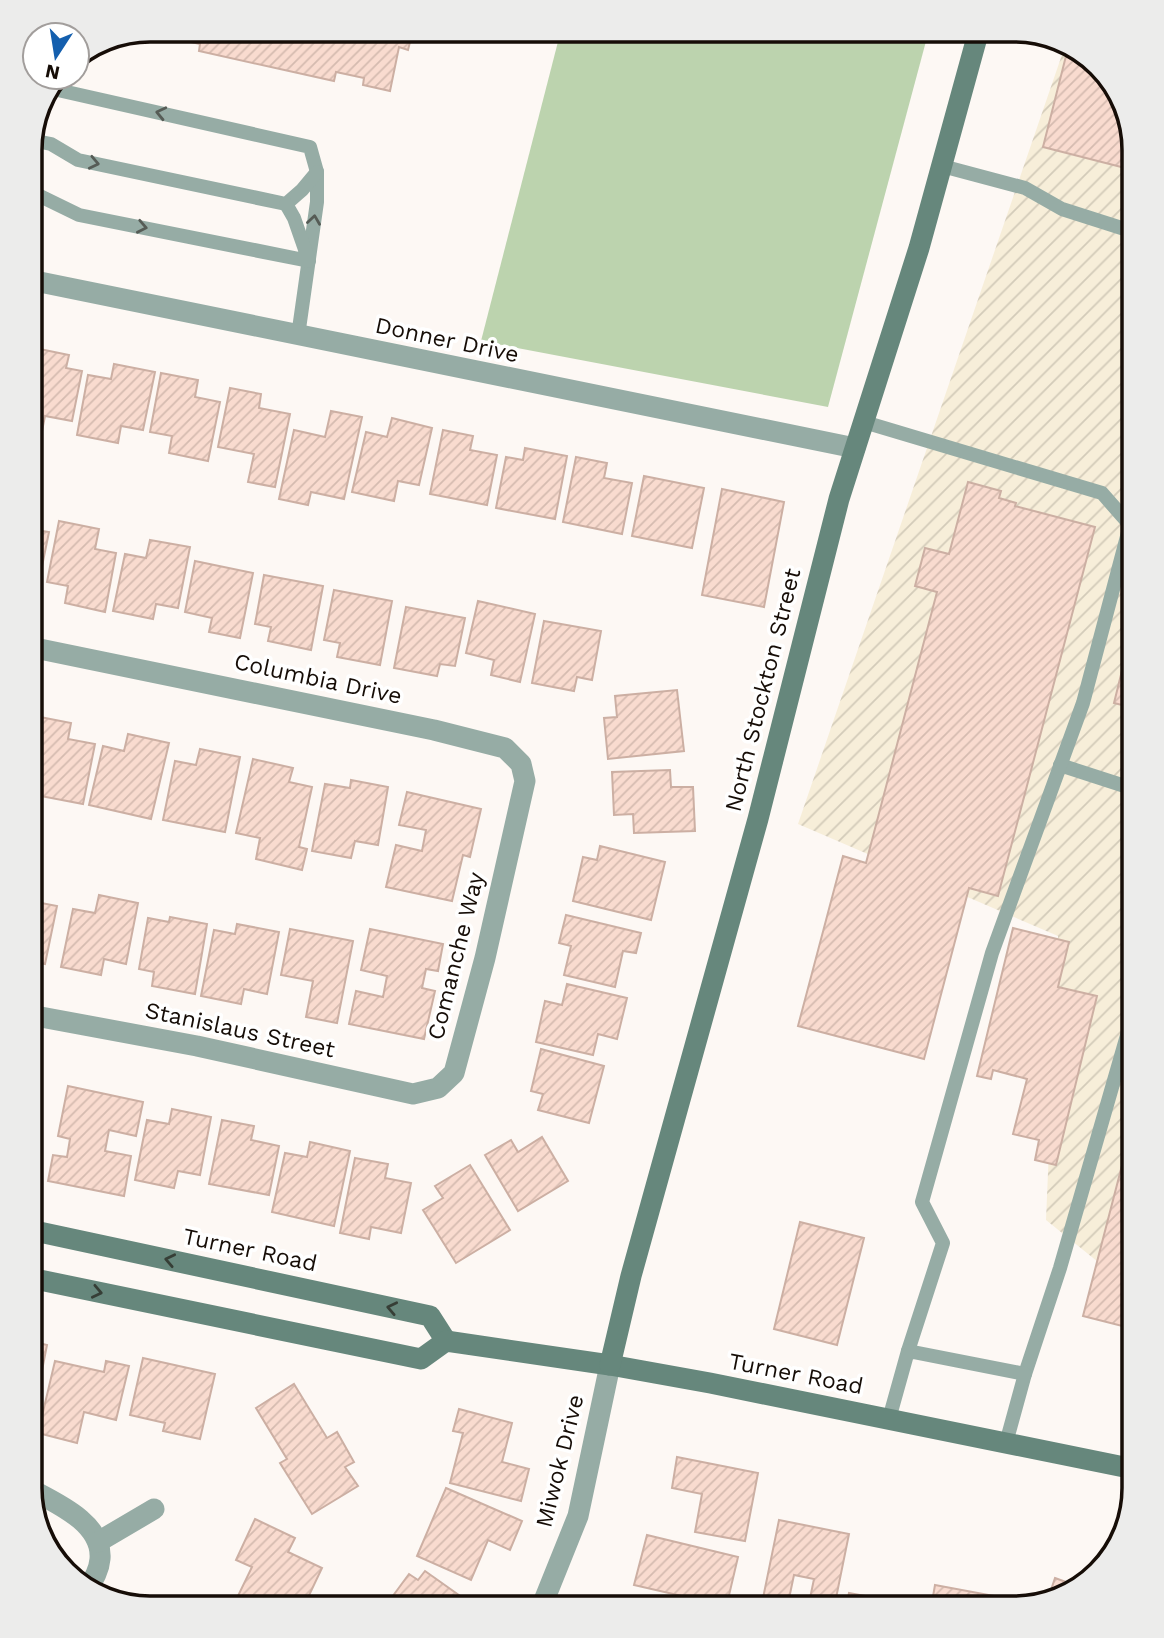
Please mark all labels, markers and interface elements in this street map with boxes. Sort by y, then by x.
north arrow [21,21,91,91]
text: N [43,59,62,85]
one-way arrow [155,107,167,121]
one-way arrow [88,155,100,170]
one-way arrow [307,214,322,225]
one-way arrow [136,219,148,234]
street label: Donner Drive [373,312,521,368]
street label: North Stockton Street [720,565,806,814]
street label: Columbia Drive [232,648,404,710]
street label: Comanche Way [422,869,490,1043]
street label: Stanislaus Street [143,997,338,1063]
street label: Turner Road [181,1223,319,1277]
one-way arrow [164,1253,176,1268]
one-way arrow [91,1284,103,1299]
one-way arrow [386,1301,398,1316]
street label: Turner Road [727,1348,865,1400]
street label: Miwok Drive [530,1392,590,1530]

